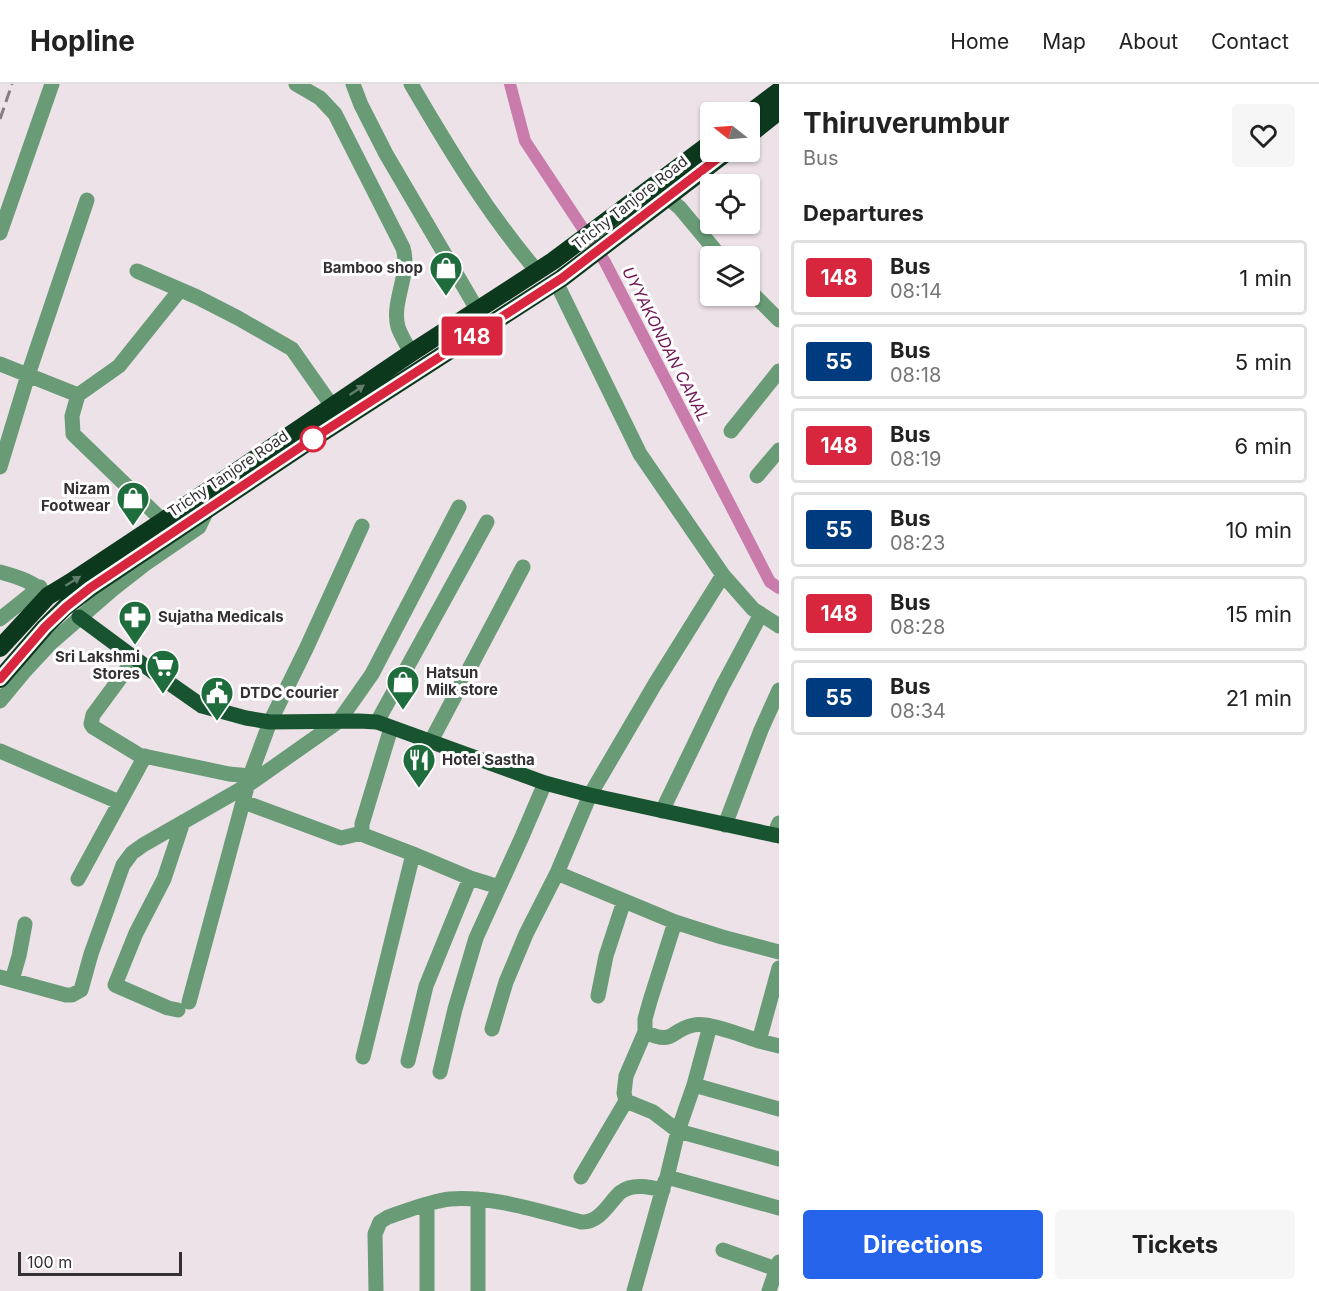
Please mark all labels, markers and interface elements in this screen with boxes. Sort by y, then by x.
text: Hopline [30,24,135,58]
text: Home [950,29,1009,54]
text: Map [1042,29,1086,54]
text: About [1119,29,1178,54]
text: Contact [1211,29,1289,54]
north arrow [700,102,760,162]
map controls [700,102,760,306]
button: heart [1232,104,1295,167]
text: Thiruverumbur [803,106,1009,140]
text: Bus [803,146,838,170]
street label: Trichy Tanjore Road [568,152,691,254]
button: locate [700,174,760,234]
text: Departures [803,200,924,226]
button: layers [700,246,760,306]
shop icon: Bamboo shop [428,250,464,297]
text: Bus [890,253,931,279]
place label: Bamboo shop [323,258,423,277]
water label: UYYAKONDAN CANAL [618,263,714,425]
text: 148 [821,265,857,290]
text: 1 min [1239,265,1292,291]
text: 08:14 [890,279,942,303]
line badge: 148 [438,316,506,356]
text: 148 [454,324,490,349]
text: Bus [890,337,931,363]
text: 55 [826,349,852,374]
text: 5 min [1235,349,1292,375]
text: 08:18 [890,363,941,387]
one-way arrow [348,384,364,396]
text: Bus [890,421,931,447]
street label: Trichy Tanjore Road [164,426,292,521]
unlabelled marker [300,426,326,452]
text: 148 [821,433,857,458]
text: 6 min [1235,433,1292,459]
text: 08:19 [890,447,941,471]
place label: Nizam Footwear [41,479,110,515]
shop icon: Nizam Footwear [115,480,151,527]
text: Bus [890,505,931,531]
text: 55 [826,517,852,542]
text: 10 min [1225,517,1292,543]
text: 08:23 [890,531,945,555]
one-way arrow [65,575,81,586]
text: Bus [890,589,931,615]
pharmacy icon: Sujatha Medicals [117,599,153,646]
text: 148 [821,601,857,626]
text: 15 min [1226,601,1292,627]
place label: Sujatha Medicals [158,607,284,626]
text: 08:28 [890,615,945,639]
place label: Sri Lakshmi Stores [55,647,140,683]
supermarket icon: Sri Lakshmi Stores [145,648,181,695]
place label: Hatsun Milk store [426,663,498,699]
shop icon: Hatsun Milk store [385,664,421,711]
text: Bus [890,673,931,699]
public building icon: DTDC courier [199,675,235,722]
place label: DTDC courier [240,683,339,702]
text: 55 [826,685,852,710]
text: 21 min [1226,685,1292,711]
text: 08:34 [890,699,946,723]
restaurant icon: Hotel Sastha [401,742,437,789]
place label: Hotel Sastha [442,750,535,769]
button: Directions [803,1210,1043,1279]
button: Tickets [1055,1210,1295,1279]
scale bar [18,1249,182,1276]
text: 100 m [27,1252,72,1272]

